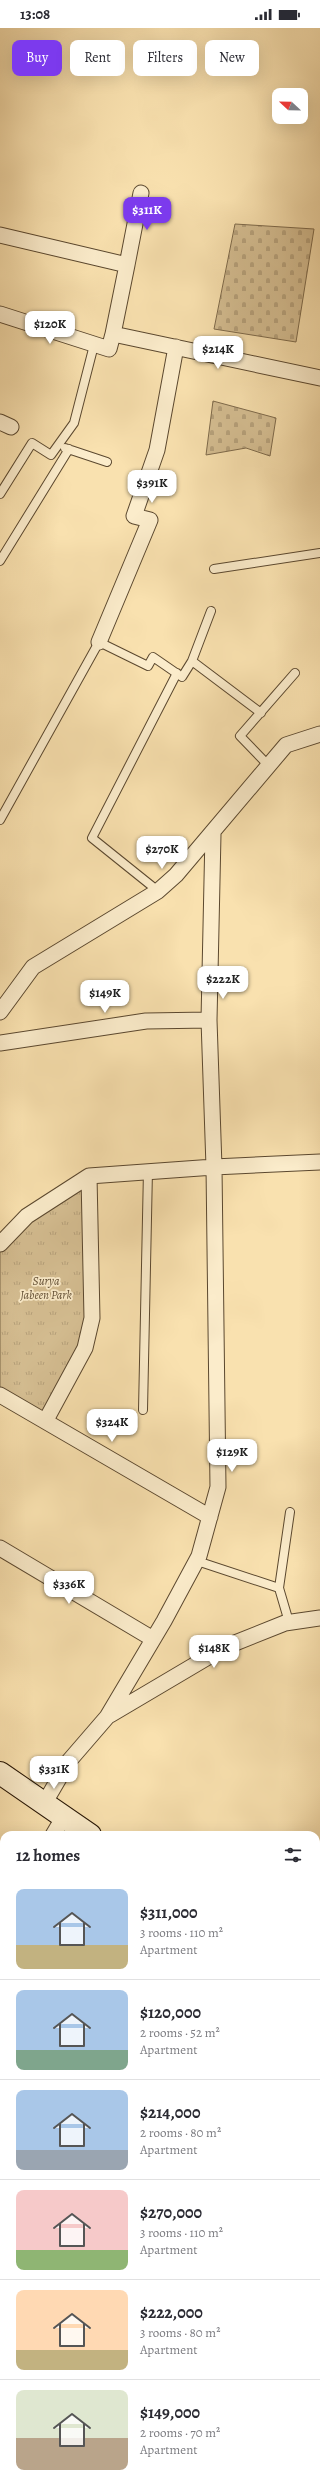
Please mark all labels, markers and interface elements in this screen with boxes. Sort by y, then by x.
text: 13:08 [20,4,50,24]
chip: Buy [12,40,62,76]
chip: Rent [70,40,125,76]
chip: Filters [133,40,197,76]
chip: New [205,40,259,76]
north arrow [272,88,308,124]
map controls [272,88,308,124]
pin: $311K [119,197,175,231]
text: $311K [132,201,162,218]
pin: $120K [22,311,78,345]
text: $120K [34,315,66,332]
pin: $214K [190,336,246,370]
text: $214K [202,340,234,357]
pin: $391K [124,470,180,504]
text: $391K [137,474,167,491]
pin: $270K [134,836,190,870]
text: $270K [146,840,178,857]
pin: $222K [195,966,251,1000]
text: $222K [206,970,240,987]
pin: $149K [77,980,133,1014]
text: $149K [89,984,121,1001]
park label: Surya Jabeen Park [19,1273,72,1303]
pin: $324K [84,1409,140,1443]
text: $324K [96,1413,128,1430]
pin: $129K [204,1439,260,1473]
text: $129K [216,1443,248,1460]
pin: $336K [41,1571,97,1605]
text: $336K [53,1575,85,1592]
pin: $148K [186,1635,242,1669]
text: $148K [198,1639,230,1656]
pin: $331K [26,1756,82,1790]
text: $331K [39,1760,69,1777]
text: 12 homes [16,1844,80,1867]
icon: filters [282,1844,304,1866]
text: $311,000 [140,1901,198,1924]
icon: home [48,1905,96,1953]
text: 3 rooms · 110 m² [140,1924,223,1941]
text: Apartment [140,1941,198,1958]
text: $120,000 [140,2001,201,2024]
icon: home [48,2006,96,2054]
text: 2 rooms · 52 m² [140,2024,220,2041]
text: Apartment [140,2041,198,2058]
text: $214,000 [140,2101,200,2124]
icon: home [48,2106,96,2154]
text: 2 rooms · 80 m² [140,2124,221,2141]
text: Apartment [140,2141,198,2158]
text: $270,000 [140,2201,202,2224]
icon: home [48,2206,96,2254]
text: 3 rooms · 110 m² [140,2224,223,2241]
text: Apartment [140,2241,198,2258]
text: $222,000 [140,2301,203,2324]
icon: home [48,2306,96,2354]
text: 3 rooms · 80 m² [140,2324,220,2341]
text: Apartment [140,2341,198,2358]
text: $149,000 [140,2401,200,2424]
icon: home [48,2406,96,2454]
text: 2 rooms · 70 m² [140,2424,220,2441]
text: Apartment [140,2441,198,2458]

